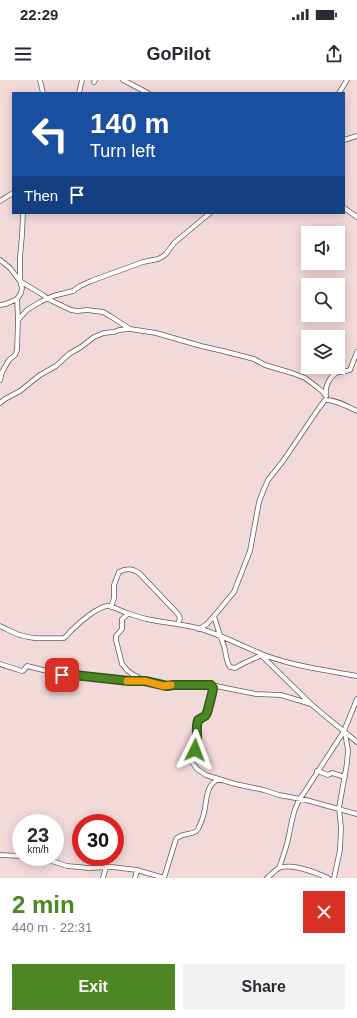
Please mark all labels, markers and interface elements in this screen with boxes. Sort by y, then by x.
text: 22:29 [20,6,58,23]
icon: menu [12,43,34,65]
icon: share [323,43,345,65]
text: GoPilot [147,44,211,64]
icon: left [24,108,76,160]
text: 140 m [90,108,169,139]
text: Turn left [90,141,155,161]
icon: arrive [66,184,88,206]
text: Then [24,187,58,204]
map controls [301,226,345,374]
button: sound [301,226,345,270]
button: search [301,278,345,322]
button: layers [301,330,345,374]
pin [45,658,79,692]
icon: arrive [51,664,73,686]
position arrow [174,729,216,771]
speed limit sign: 30 [72,814,124,866]
text: 23 [27,824,49,846]
text: km/h [27,844,49,855]
text: 2 min [12,891,75,918]
button: close [303,891,345,933]
text: 440 m · 22:31 [12,920,92,935]
button: Exit [12,964,175,1010]
button: Share [183,964,345,1010]

